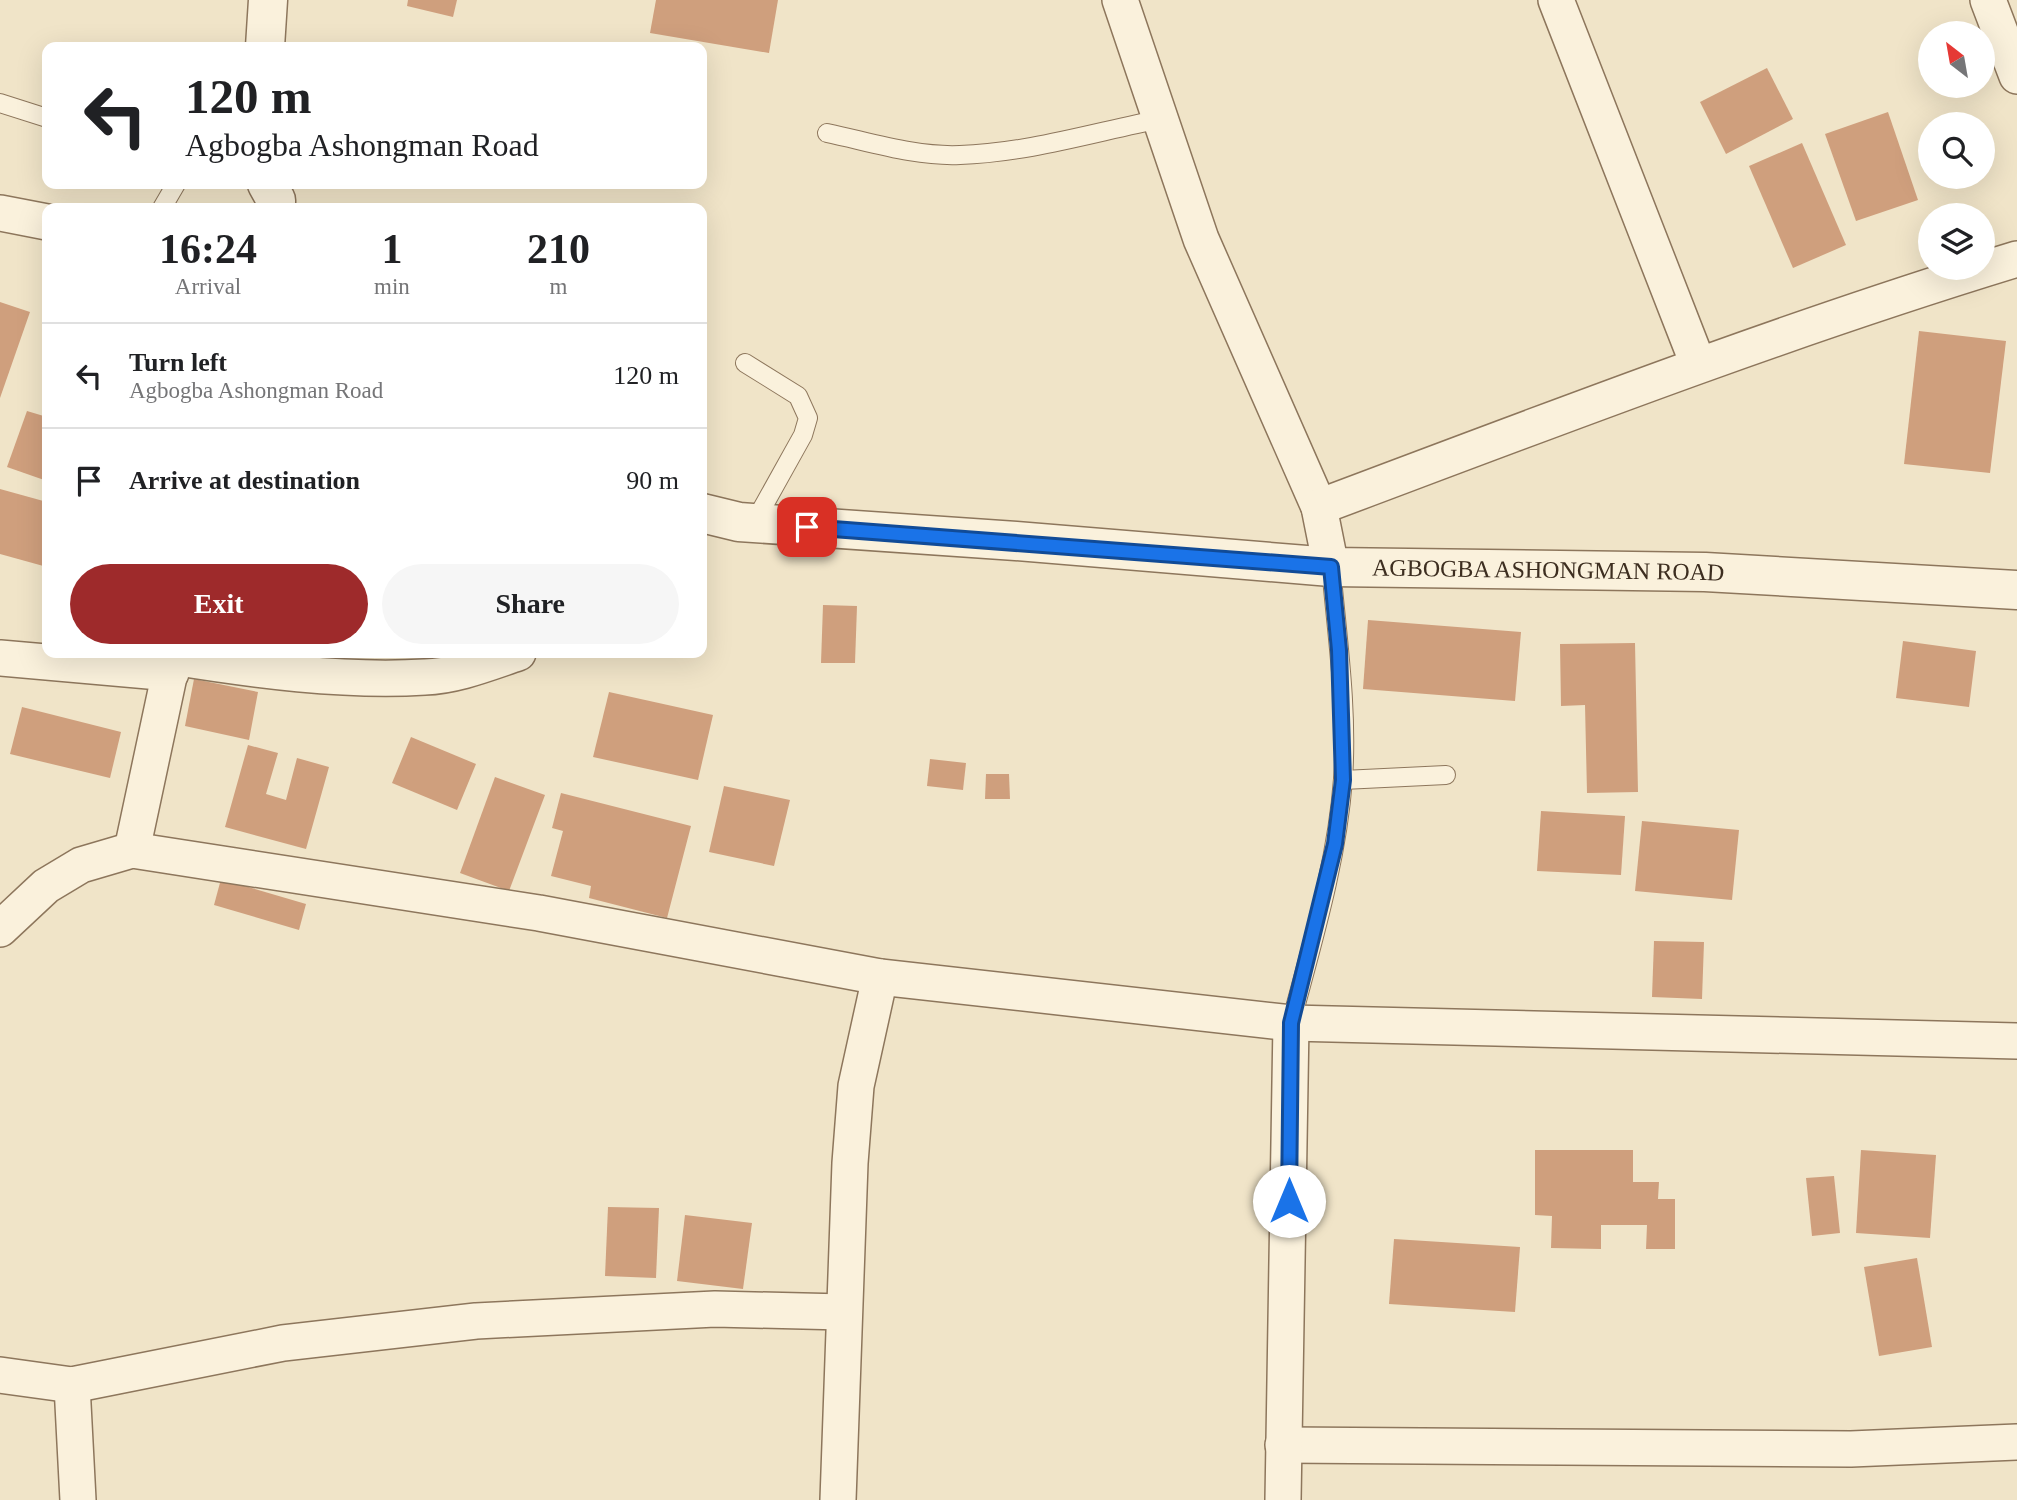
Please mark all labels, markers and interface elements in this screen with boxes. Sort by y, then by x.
north arrow [1918,21,1995,98]
map controls [1918,21,1995,280]
text: 120 m [185,69,312,124]
icon: left [70,70,161,161]
button: search [1918,112,1995,189]
text: Agbogba Ashongman Road [185,127,539,163]
button: layers [1918,203,1995,280]
text: 16:24 [159,226,257,272]
text: 1 [381,226,402,272]
text: 210 [527,226,590,272]
text: Arrival [175,274,241,299]
text: min [374,274,410,299]
text: m [549,274,567,299]
text: Turn left [129,348,227,377]
icon: left [70,357,108,395]
text: 120 m [613,361,679,390]
text: Agbogba Ashongman Road [129,378,383,403]
icon: arrive [70,462,108,500]
text: Arrive at destination [129,466,360,495]
text: 90 m [626,466,679,495]
pin [777,497,837,557]
icon: arrive [788,508,826,546]
street label: AGBOGBA ASHONGMAN ROAD [1372,555,1725,586]
button: Exit [70,564,368,644]
button: Share [382,564,679,644]
position arrow [1252,1164,1326,1238]

